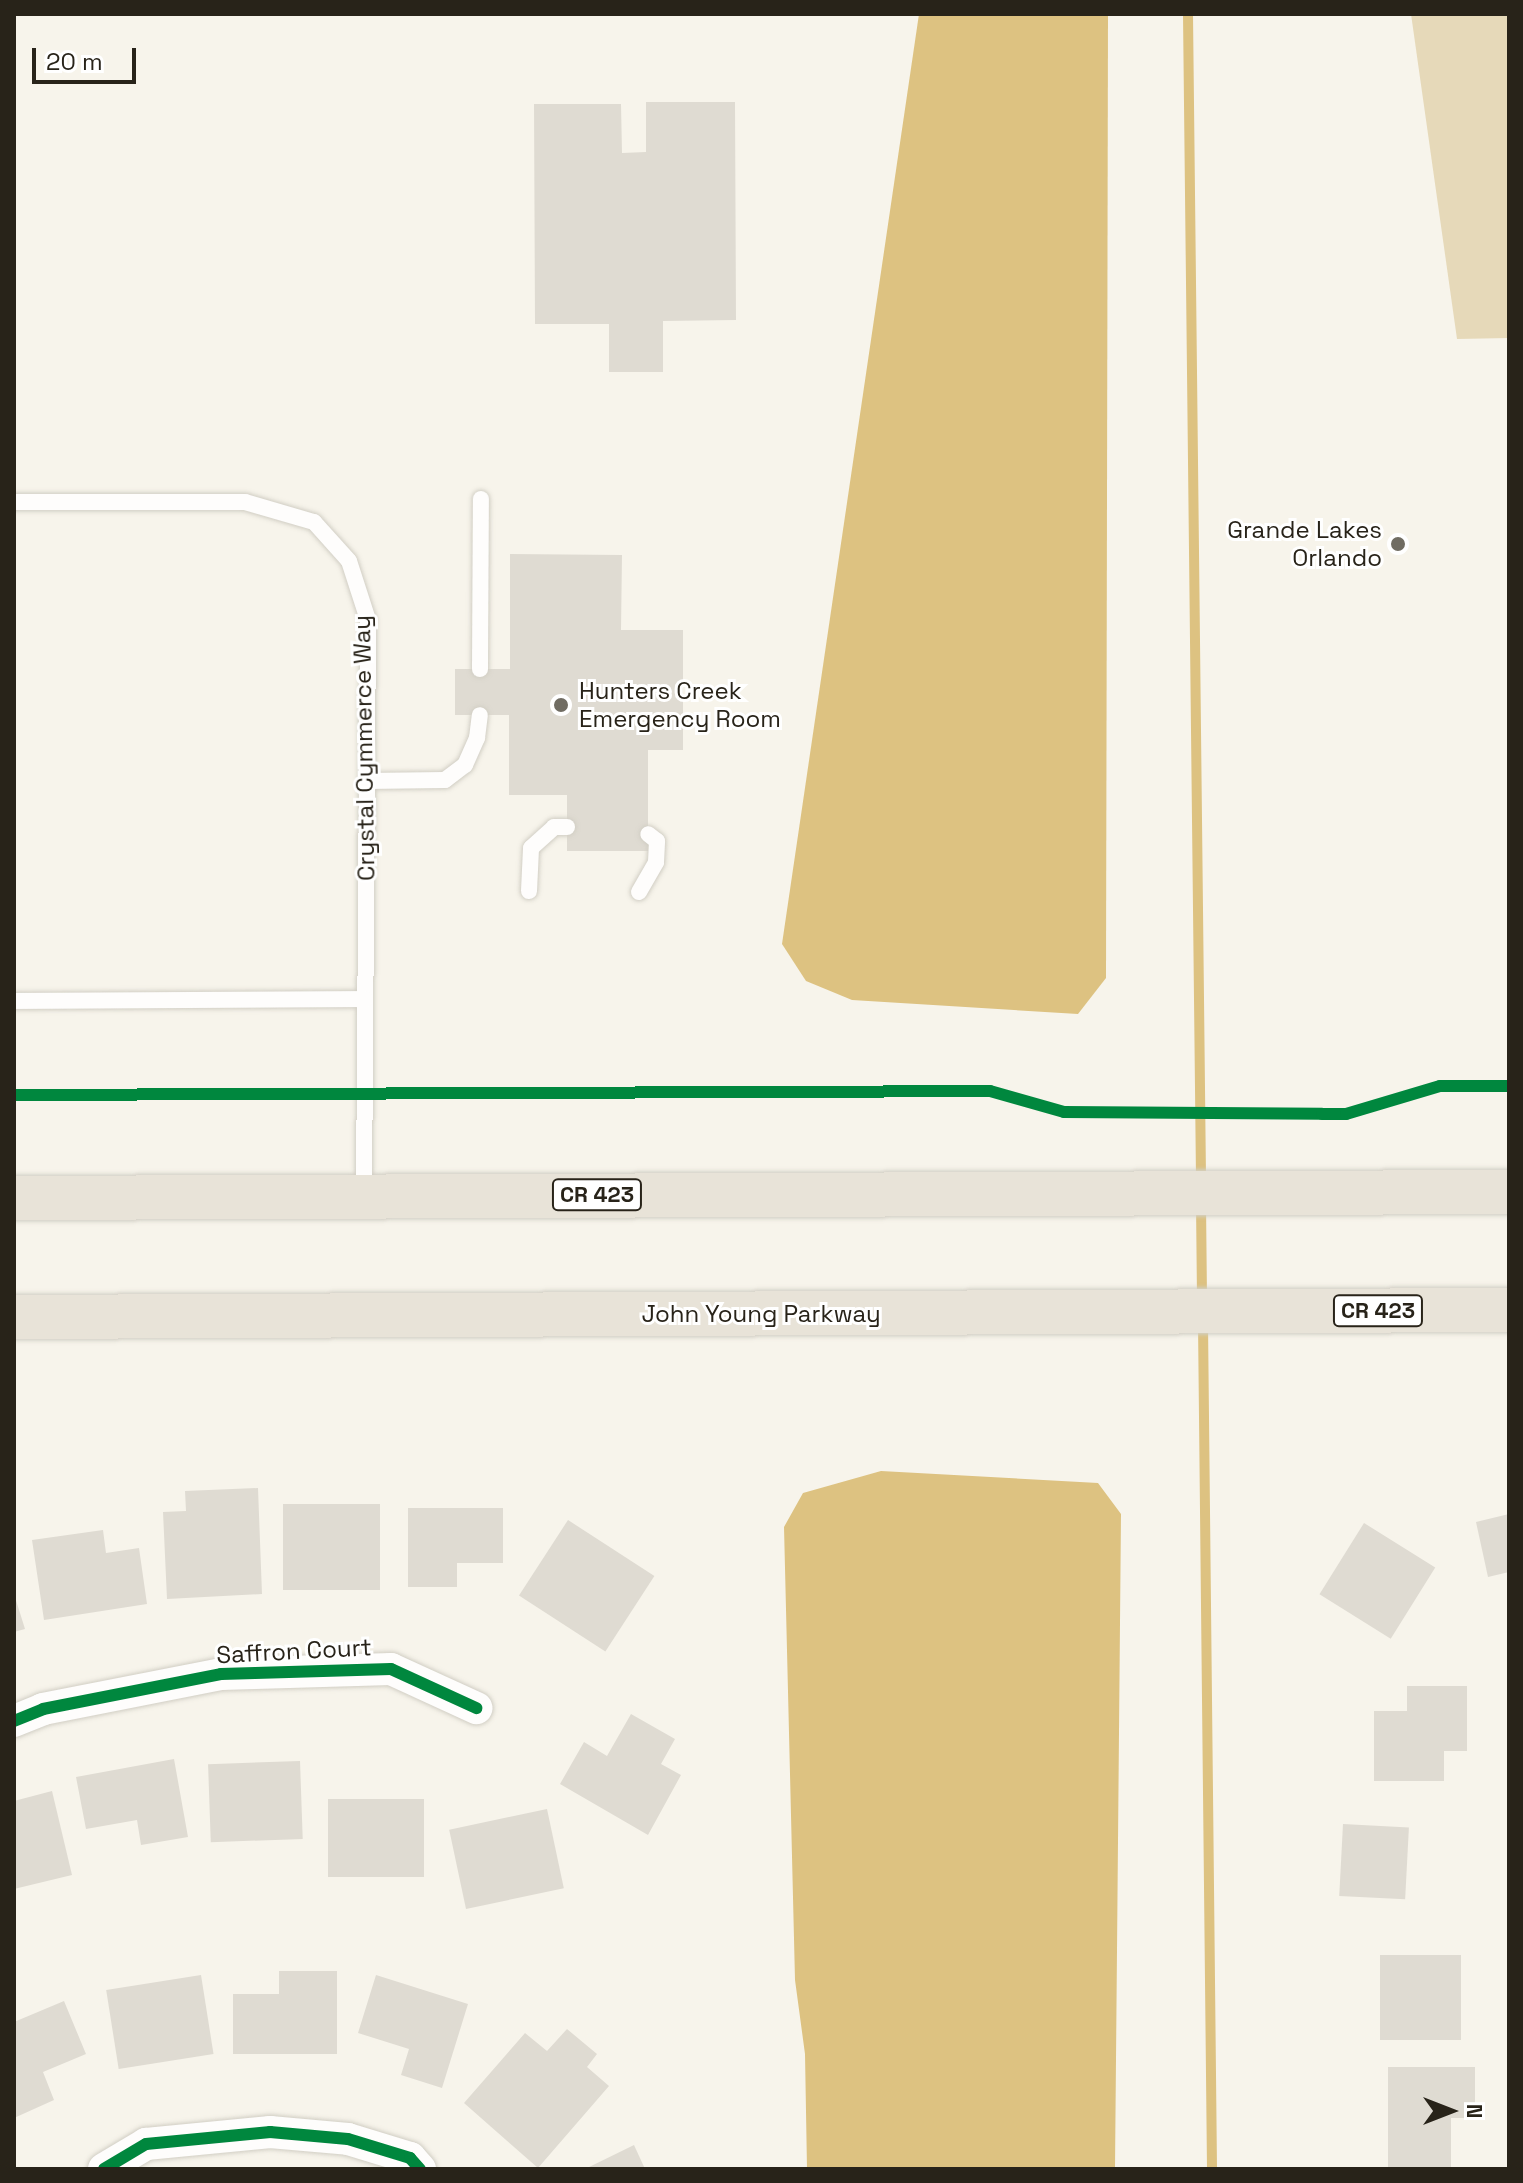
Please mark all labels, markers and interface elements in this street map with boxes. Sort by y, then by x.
scale bar [36,32,140,82]
text: 20 m [46,46,103,77]
place label: Grande Lakes Orlando [1227,516,1382,572]
marker: Grande Lakes Orlando [1389,535,1407,553]
street label: Crystal Cymmerce Way [347,615,381,881]
place label: Hunters Creek Emergency Room [579,677,781,733]
marker: Hunters Creek Emergency Room [550,694,572,716]
road number: CR 423 [551,1177,643,1213]
road number: CR 423 [1332,1293,1424,1329]
street label: John Young Parkway [641,1300,881,1328]
street label: Saffron Court [216,1633,372,1669]
north arrow [1411,2071,1491,2151]
text: N [1461,2104,1489,2118]

